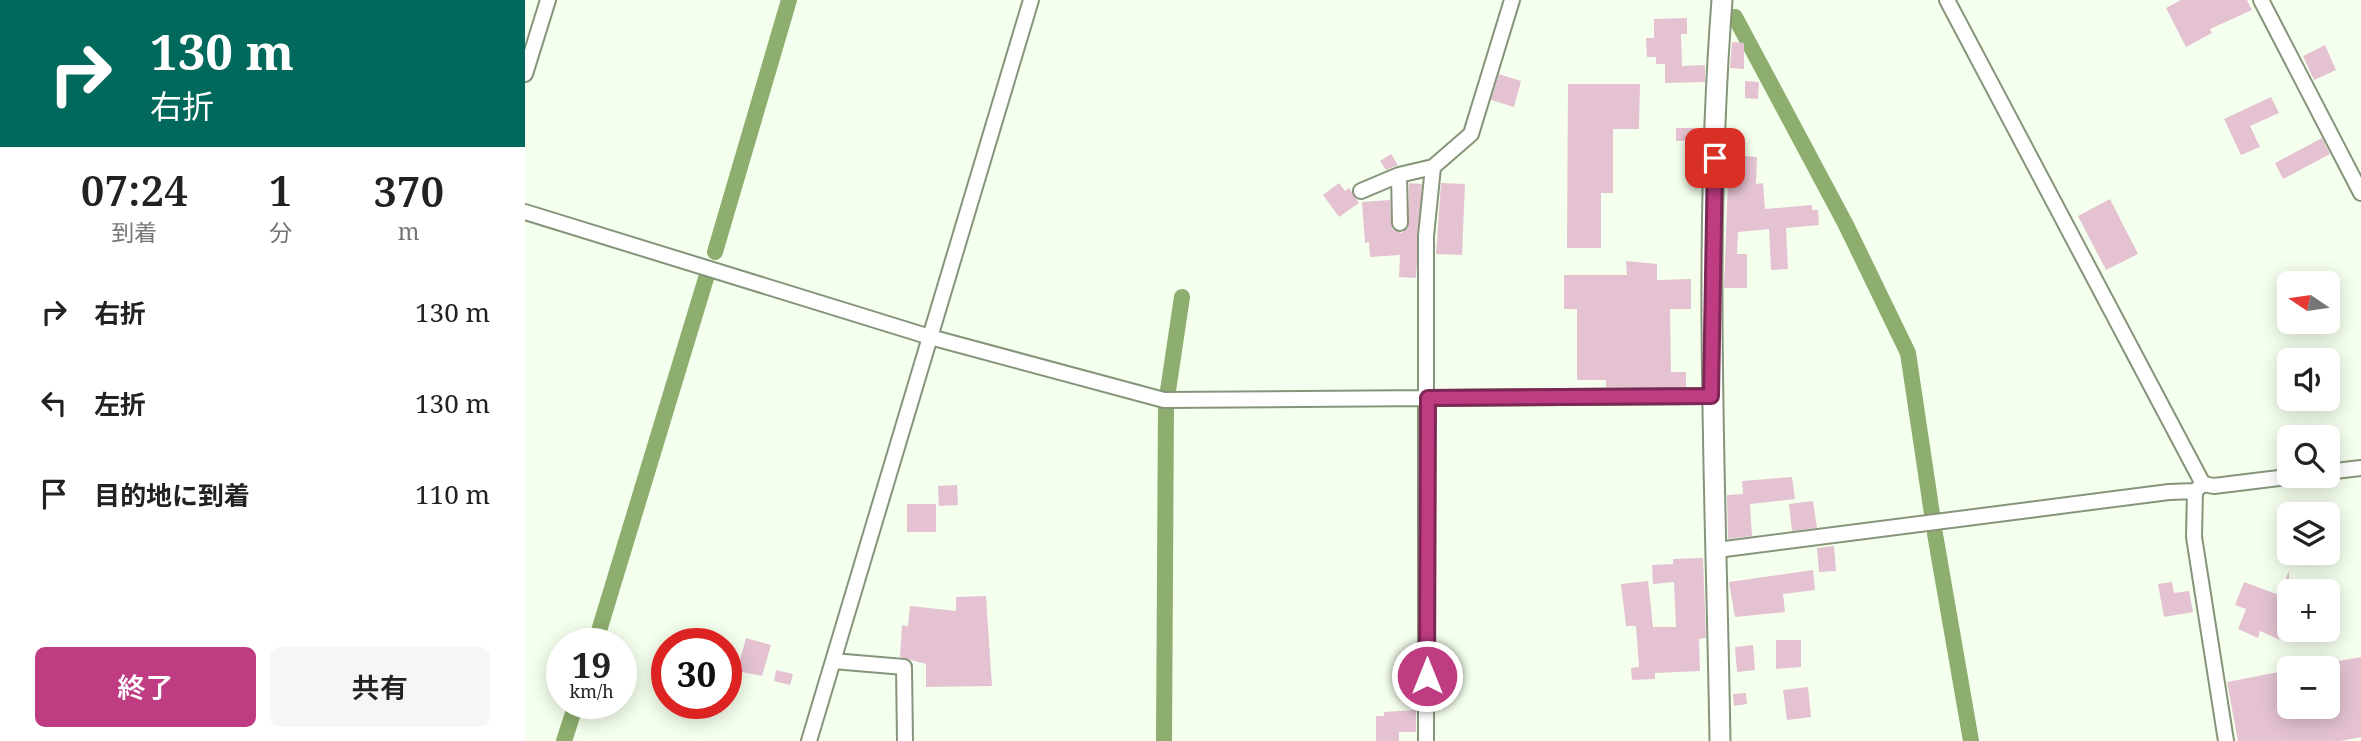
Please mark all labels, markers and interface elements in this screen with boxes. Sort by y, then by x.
text: 130 m [150,18,294,84]
icon: right [35,28,126,119]
text: 右折 [150,84,214,127]
pin [1685,128,1745,188]
icon: arrive [1696,139,1734,177]
text: 07:24 [81,161,188,218]
text: 1 [269,161,292,218]
text: 370 [373,162,444,219]
text: m [398,215,420,247]
text: 到着 [111,216,157,248]
text: 分 [269,216,292,248]
north arrow [2277,271,2340,334]
map controls [2277,271,2340,719]
icon: right [35,293,73,331]
text: 130 m [415,294,490,330]
text: 右折 [94,295,146,331]
button: sound [2277,348,2340,411]
icon: left [35,384,73,422]
text: 130 m [415,385,490,421]
text: 左折 [94,386,146,422]
button: search [2277,425,2340,488]
icon: arrive [35,475,73,513]
text: 110 m [415,476,490,512]
text: 目的地に到着 [94,477,250,513]
button: layers [2277,502,2340,565]
button: + [2277,579,2340,642]
speed limit sign: 30 [651,628,742,719]
position arrow [1390,639,1464,713]
text: 19 [572,641,611,688]
button: 終了 [35,647,256,727]
button: 共有 [270,647,490,727]
button: − [2277,656,2340,719]
text: km/h [569,679,614,703]

